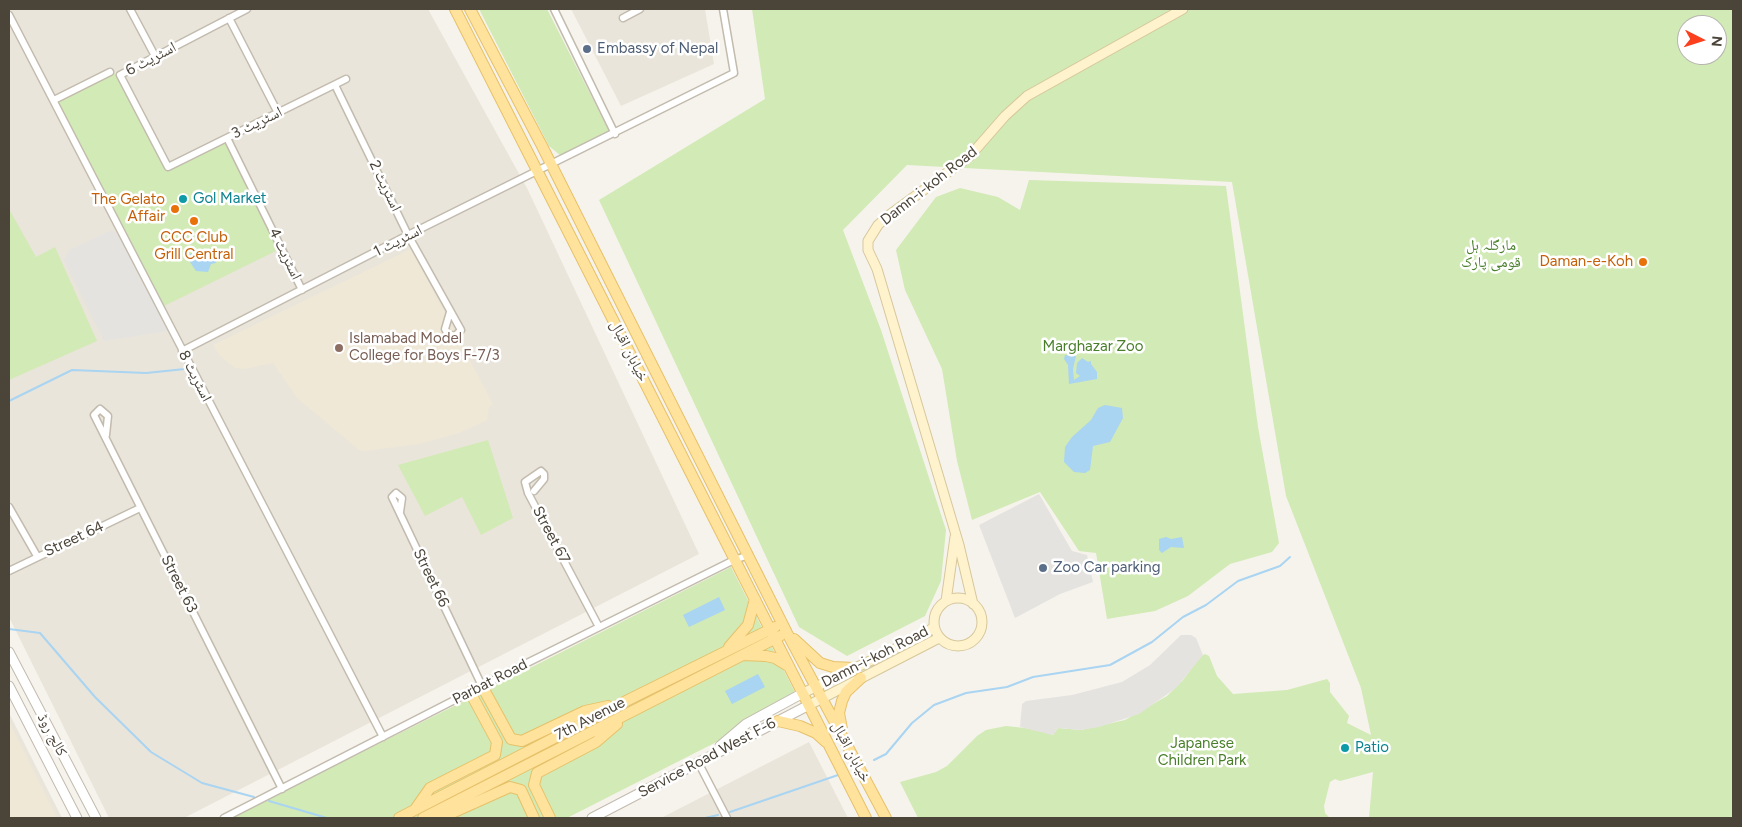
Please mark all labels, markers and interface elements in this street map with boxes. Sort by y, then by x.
north arrow [1677,15,1727,65]
text: N [1708,35,1725,47]
street label: اسٹریٹ 6 [123,38,179,80]
place label: Embassy of Nepal [597,40,718,58]
marker: Embassy of Nepal [581,43,593,55]
street label: اسٹریٹ 3 [229,103,285,143]
street label: Damn-i-koh Road [877,143,981,229]
street label: اسٹریٹ 2 [365,158,405,214]
place label: Gol Market [193,190,266,208]
place label: The Gelato Affair [92,191,165,226]
marker: Gol Market [177,193,189,205]
marker: The Gelato Affair [169,203,181,215]
marker: CCC Club Grill Central [188,215,200,227]
street label: اسٹریٹ 1 [371,221,425,261]
street label: اسٹریٹ 4 [265,225,305,283]
place label: CCC Club Grill Central [154,229,234,264]
park label: مارگلہ ہل قومی پارک [1461,237,1521,272]
place label: Daman-e-Koh [1539,253,1633,271]
marker: Daman-e-Koh [1637,256,1649,268]
street label: خیابان اقبال [606,317,652,385]
place label: Islamabad Model College for Boys F-7/3 [349,330,500,365]
park label: Marghazar Zoo [1042,338,1144,356]
marker: Islamabad Model College for Boys F-7/3 [333,342,345,354]
street label: اسٹریٹ 8 [174,347,216,405]
street label: Street 67 [528,503,574,567]
street label: Street 64 [41,517,107,561]
street label: Street 66 [409,546,453,610]
street label: Street 63 [157,552,201,616]
place label: Zoo Car parking [1053,559,1160,577]
marker: Zoo Car parking [1037,562,1049,574]
street label: Damn-i-koh Road [819,622,931,692]
street label: Parbat Road [450,655,530,709]
street label: 7th Avenue [552,694,628,744]
street label: کالج روڈ [33,711,71,759]
street label: Service Road West F-6 [635,714,779,802]
street label: خیابان اقبال [828,719,874,785]
park label: Japanese Children Park [1158,735,1246,770]
place label: Patio [1355,739,1389,757]
marker: Patio [1339,742,1351,754]

